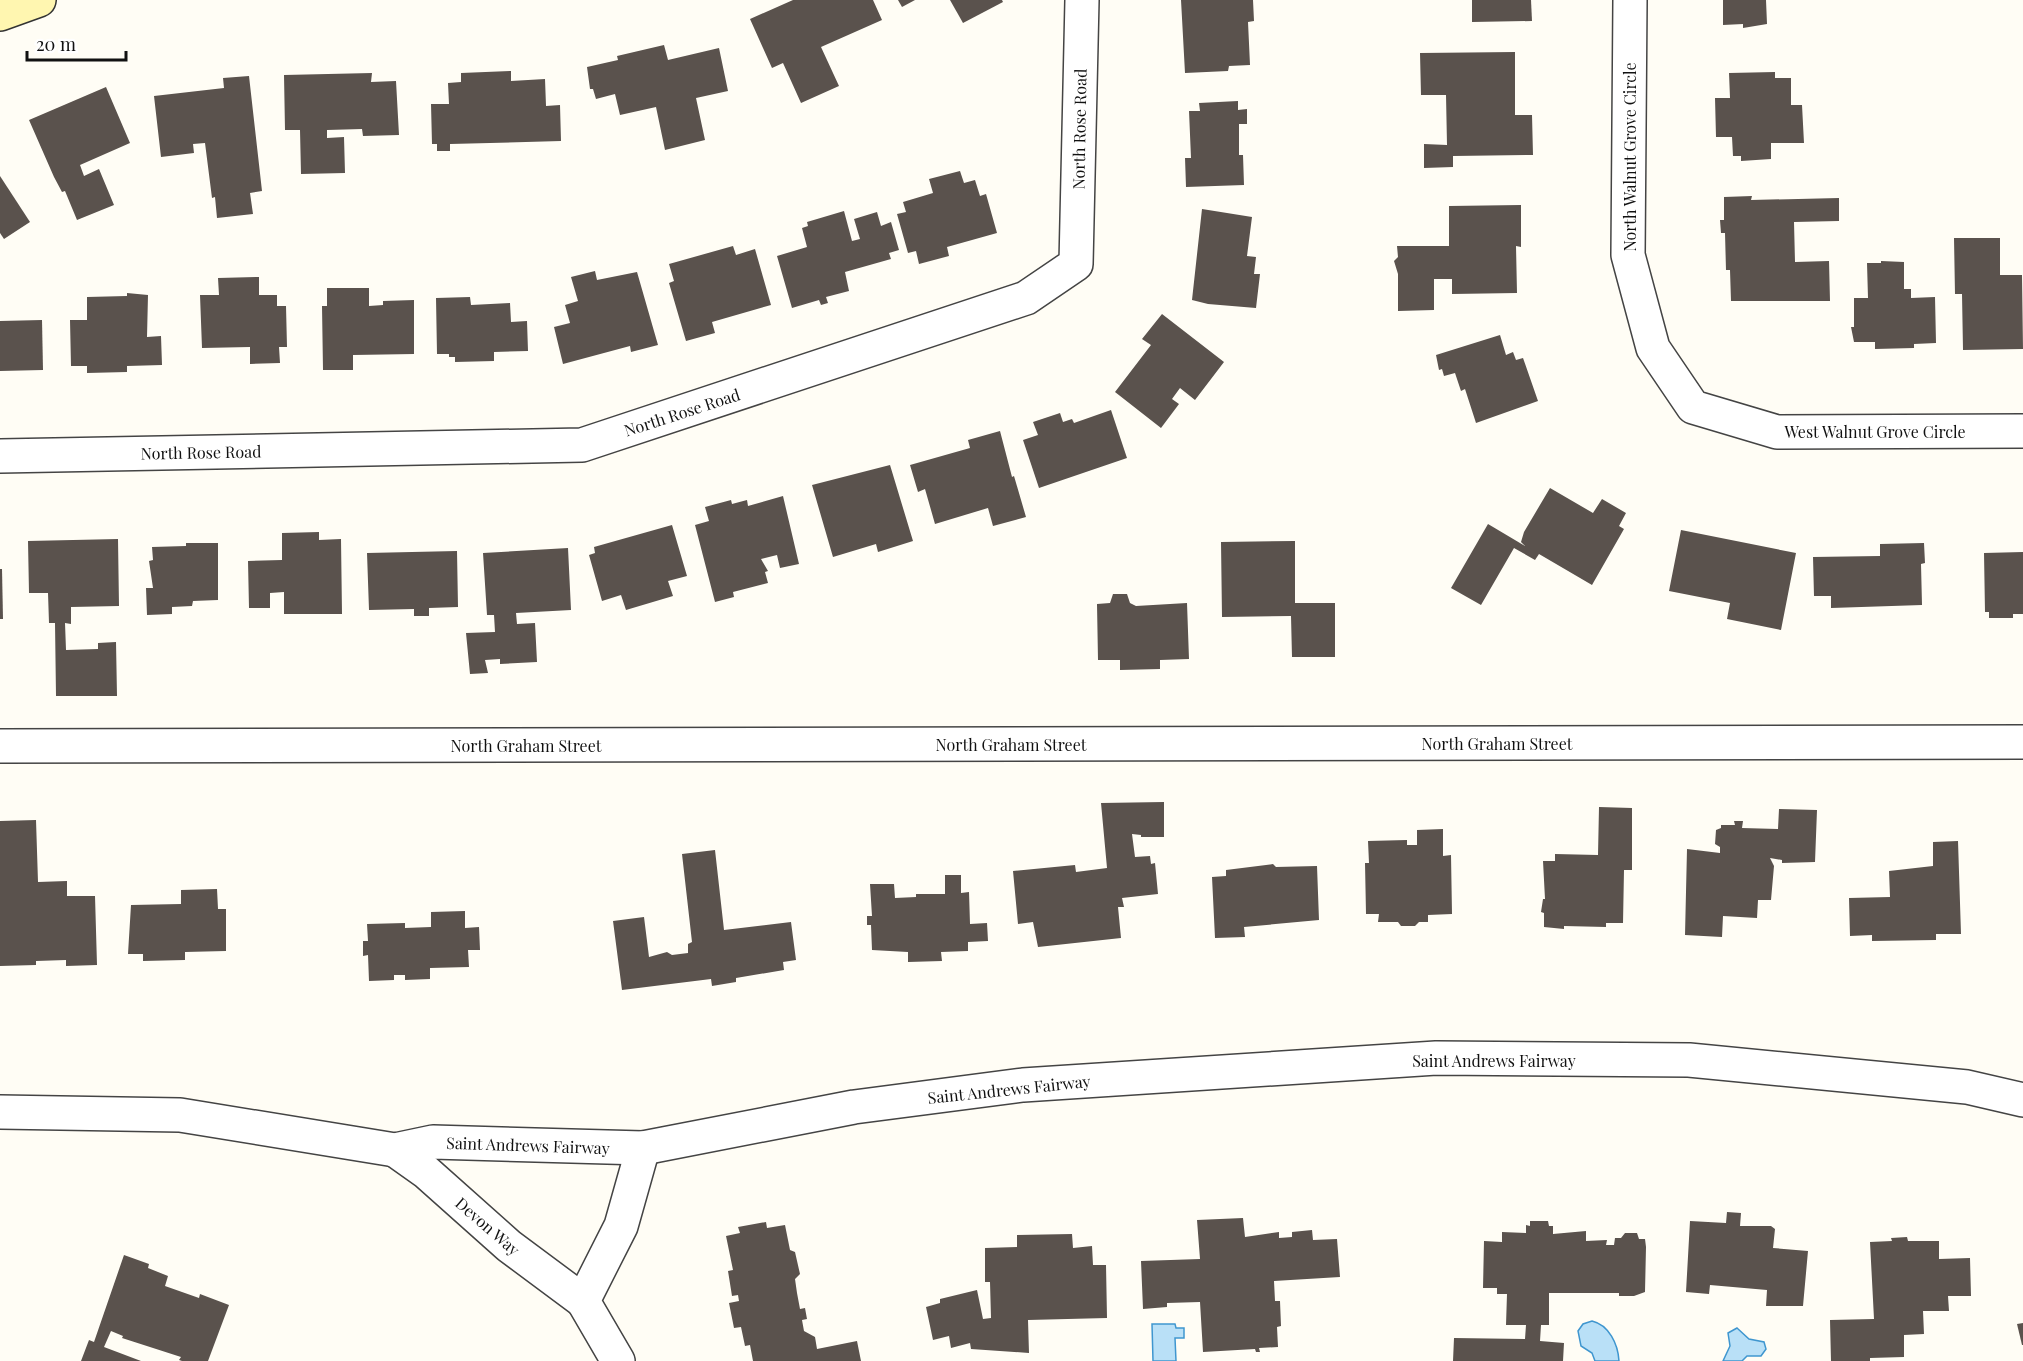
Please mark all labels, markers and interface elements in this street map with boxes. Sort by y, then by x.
scale bar [27,24,126,62]
text: 20 m [36,32,76,56]
street label: North Walnut Grove Circle [1619,62,1640,252]
street label: North Rose Road [1067,68,1091,190]
street label: North Rose Road [621,383,743,441]
street label: West Walnut Grove Circle [1783,421,1966,442]
street label: North Rose Road [140,440,262,464]
street label: North Graham Street [1422,733,1573,754]
street label: North Graham Street [936,734,1087,755]
street label: North Graham Street [451,735,602,756]
street label: Saint Andrews Fairway [1412,1050,1576,1071]
street label: Saint Andrews Fairway [927,1070,1091,1108]
street label: Saint Andrews Fairway [446,1132,610,1158]
street label: Devon Way [451,1192,525,1260]

